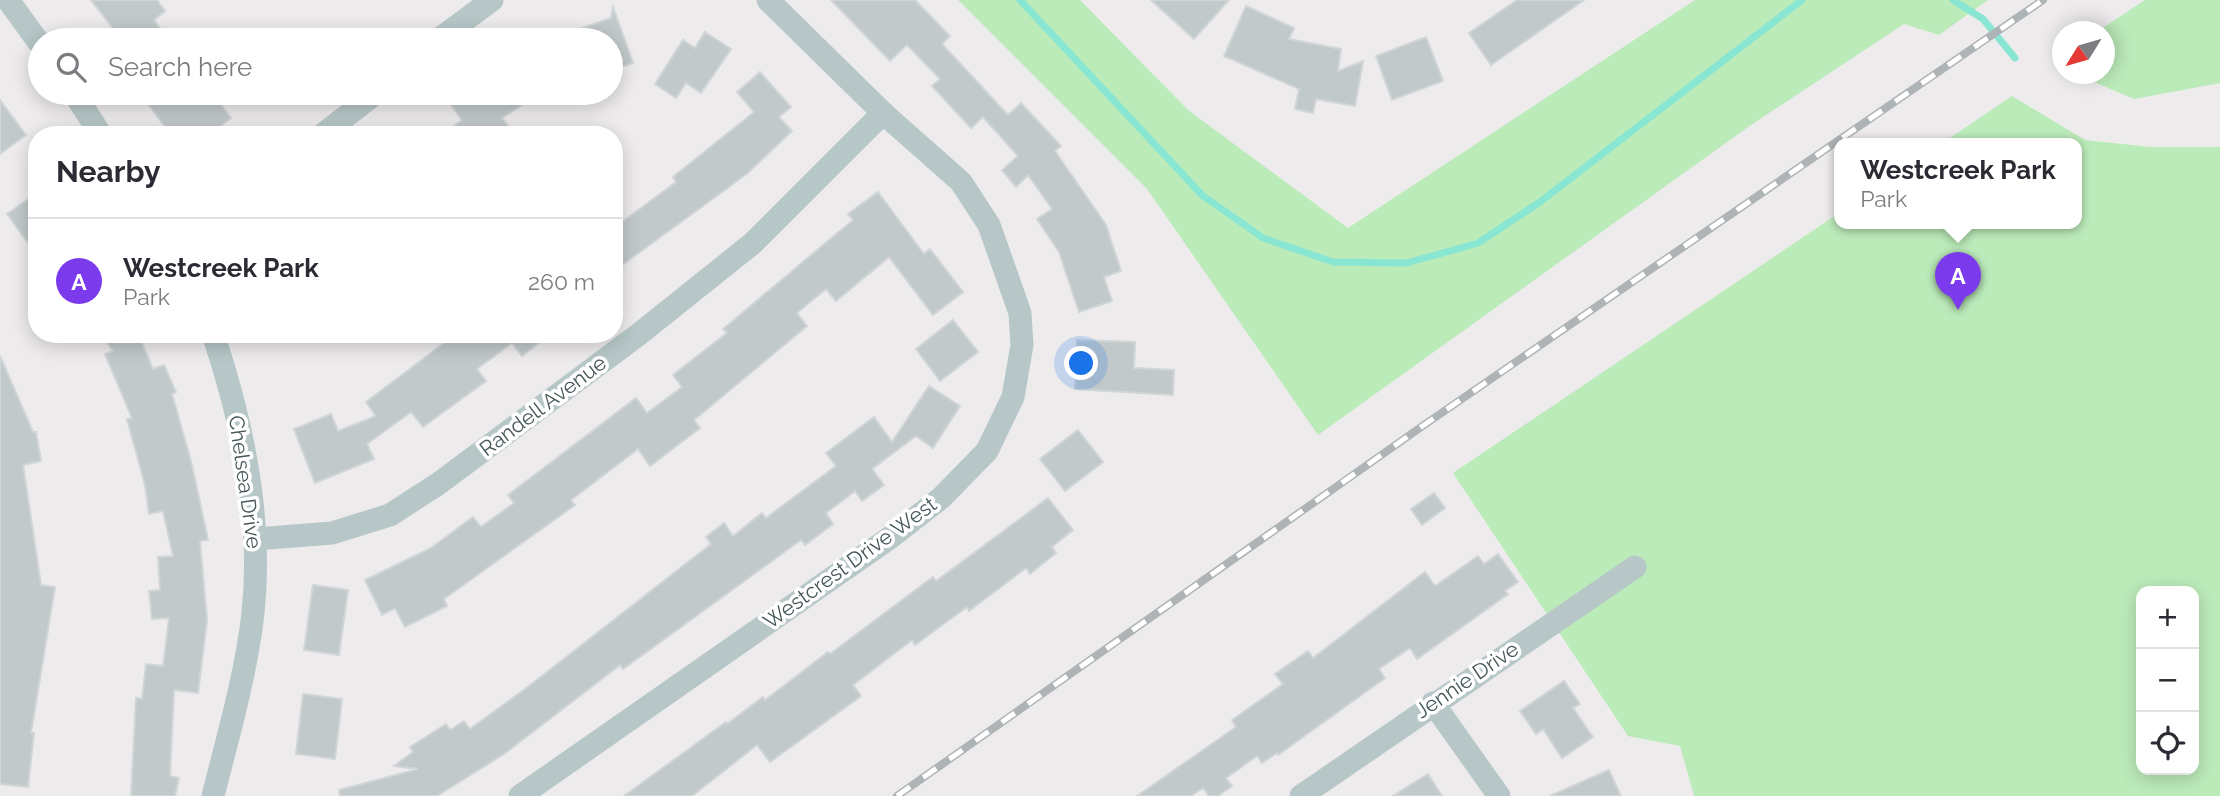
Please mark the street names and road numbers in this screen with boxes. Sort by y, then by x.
street label: Randell Avenue [475,350,611,461]
street label: Chelsea Drive [224,414,267,550]
street label: Westcrest Drive West [758,491,941,634]
street label: Jennie Drive [1410,636,1523,723]

